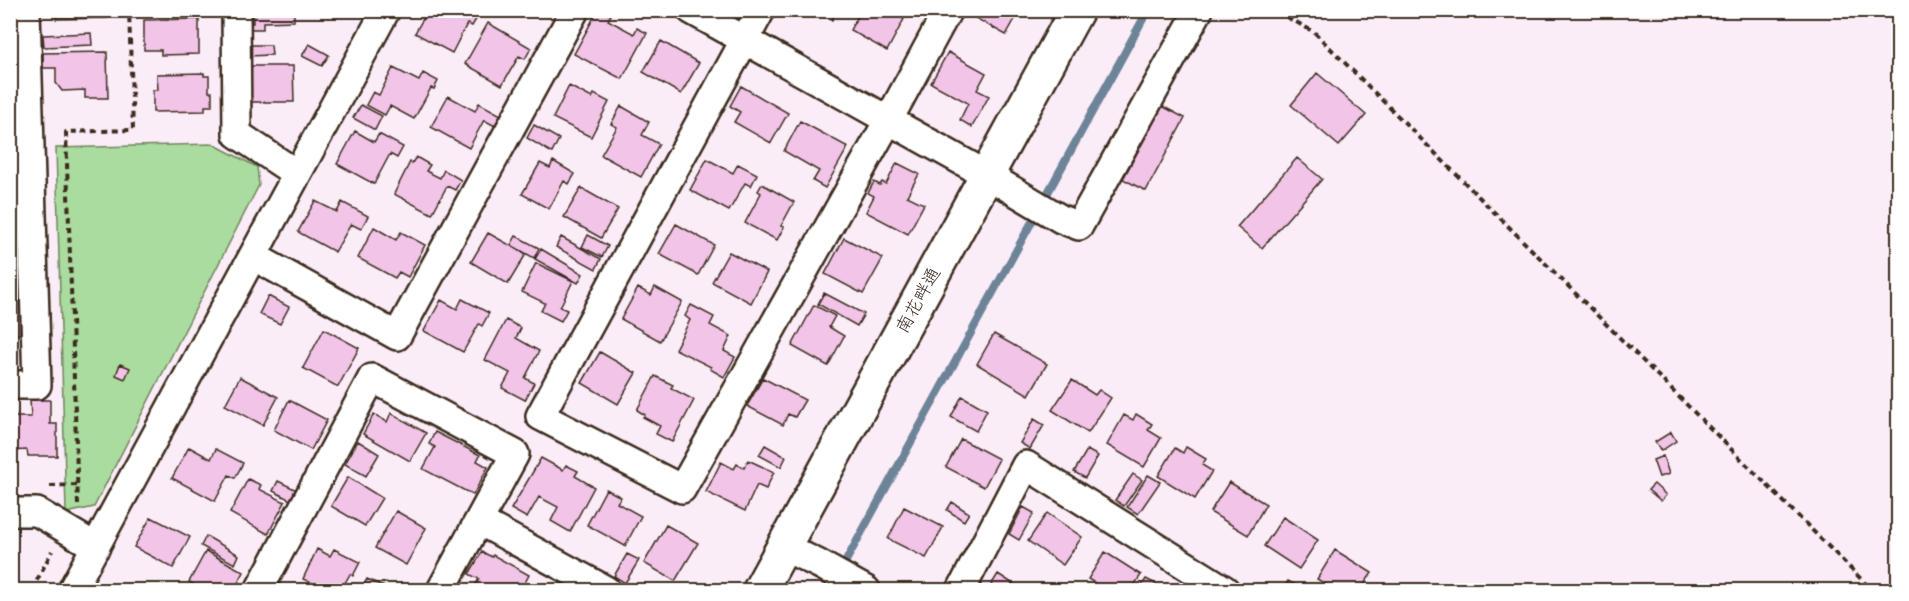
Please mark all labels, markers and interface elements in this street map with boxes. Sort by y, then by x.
street label: 南花畔通 [893,264,947,338]

